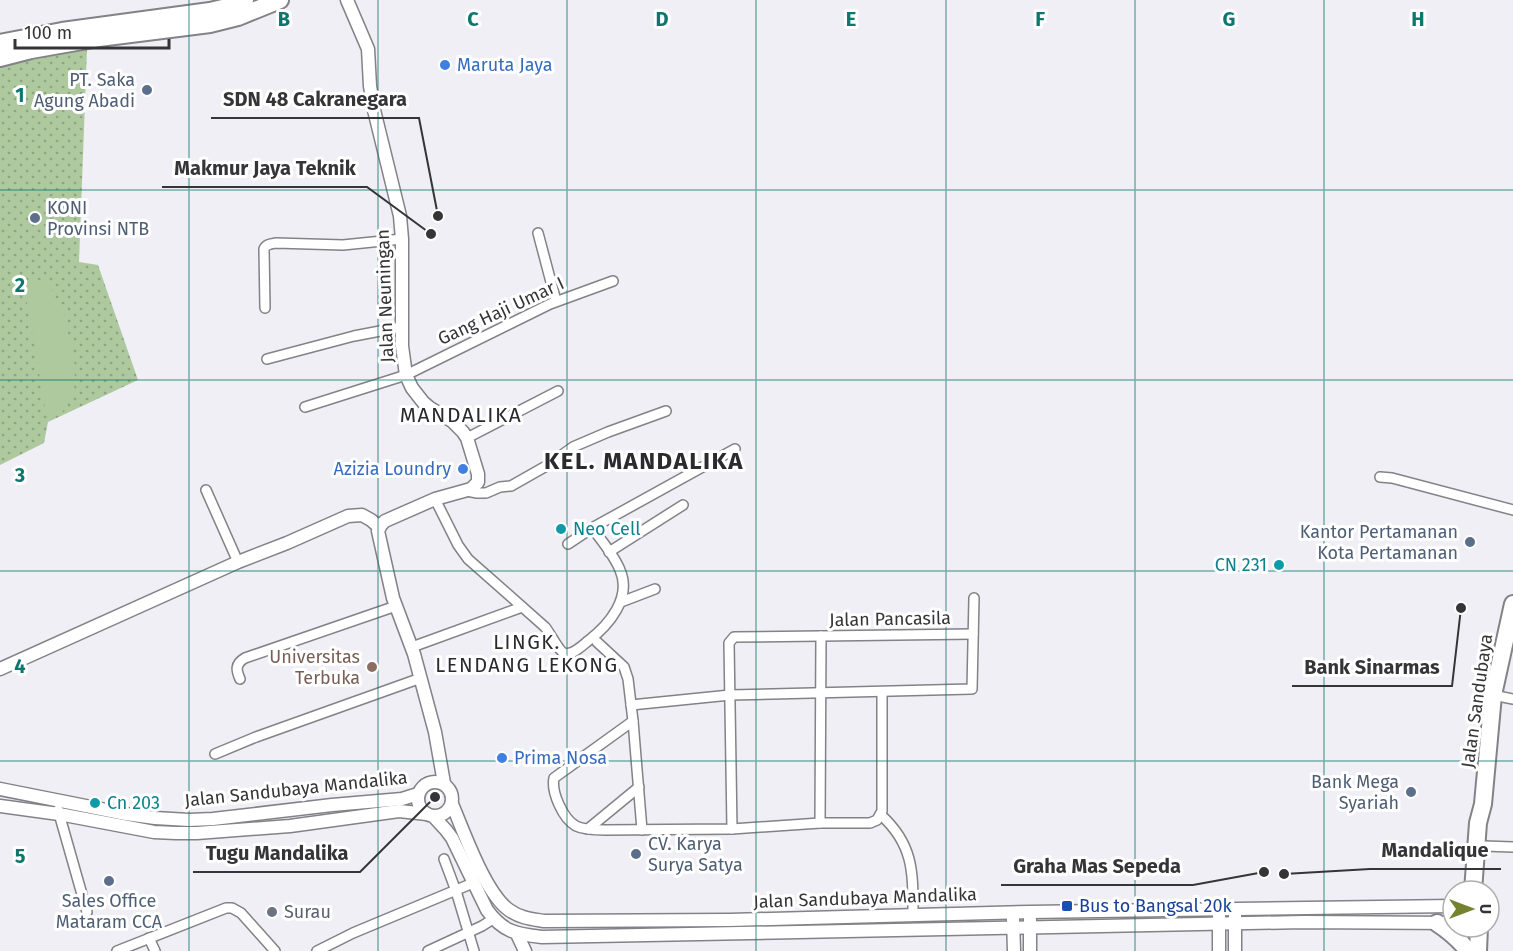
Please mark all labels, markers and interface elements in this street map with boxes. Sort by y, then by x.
text: B [278,7,290,31]
text: C [467,7,479,31]
text: D [655,7,669,31]
text: E [846,7,856,31]
text: F [1035,7,1045,31]
text: G [1223,7,1235,31]
text: H [1411,7,1425,31]
scale bar [15,12,170,50]
text: 100 m [24,22,72,44]
place label: Maruta Jaya [457,54,553,76]
marker: Maruta Jaya [438,58,452,72]
place label: PT. Saka Agung Abadi [34,69,135,112]
callout: SDN 48 Cakranegara [211,80,419,118]
text: 1 [15,83,25,107]
marker: PT. Saka Agung Abadi [140,83,154,97]
text: SDN 48 Cakranegara [223,87,407,111]
callout: Makmur Jaya Teknik [162,149,367,187]
text: Makmur Jaya Teknik [174,156,357,180]
place label: KONI Provinsi NTB [47,197,149,240]
marker: KONI Provinsi NTB [28,211,42,225]
street label: Jalan Neuningan [372,229,398,363]
street label: Gang Haji Umar I [434,272,568,350]
text: 2 [15,273,25,297]
district label: MANDALIKA [400,402,522,428]
district label: KEL. MANDALIKA [544,447,744,475]
place label: Azizia Loundry [334,458,451,480]
marker: Azizia Loundry [456,462,470,476]
text: 3 [14,463,25,487]
place label: Neo Cell [573,518,640,540]
place label: Kantor Pertamanan Kota Pertamanan [1300,521,1458,564]
marker: Neo Cell [554,522,568,536]
marker: Kantor Pertamanan Kota Pertamanan [1463,535,1477,549]
place label: CN 231 [1215,554,1267,576]
marker: CN 231 [1272,558,1286,572]
street label: Jalan Pancasila [829,607,951,631]
district label: LINGK. LENDANG LEKONG [435,630,619,677]
street label: Jalan Sandubaya [1457,633,1497,769]
place label: Universitas Terbuka [269,646,360,689]
callout: Bank Sinarmas [1292,648,1452,686]
text: 4 [14,654,26,678]
text: Bank Sinarmas [1304,655,1440,679]
marker: Universitas Terbuka [365,660,379,674]
place label: Prima Nosa [514,747,607,769]
marker: Prima Nosa [495,751,509,765]
street label: Jalan Sandubaya Mandalika [184,766,408,812]
place label: Bank Mega Syariah [1311,771,1399,814]
marker: Bank Mega Syariah [1404,785,1418,799]
place label: Cn 203 [107,792,160,814]
marker: Cn 203 [88,796,102,810]
callout: Mandalique [1370,831,1501,869]
place label: CV. Karya Surya Satya [648,833,743,876]
callout: Tugu Mandalika [193,834,360,872]
text: Mandalique [1381,838,1489,862]
text: Tugu Mandalika [206,841,348,865]
text: 5 [15,844,26,868]
marker: CV. Karya Surya Satya [629,847,643,861]
callout: Graha Mas Sepeda [1001,847,1193,885]
text: Graha Mas Sepeda [1013,854,1181,878]
marker: Sales Office Mataram CCA [102,874,116,888]
north arrow [1441,879,1501,939]
street label: Jalan Sandubaya Mandalika [753,883,977,913]
place label: Sales Office Mataram CCA [56,890,163,933]
place label: Bus to Bangsal 20k [1079,895,1232,917]
marker: Bus to Bangsal 20k [1060,899,1074,913]
place label: Surau [284,901,331,923]
text: U [1476,904,1495,914]
marker: Surau [265,905,279,919]

